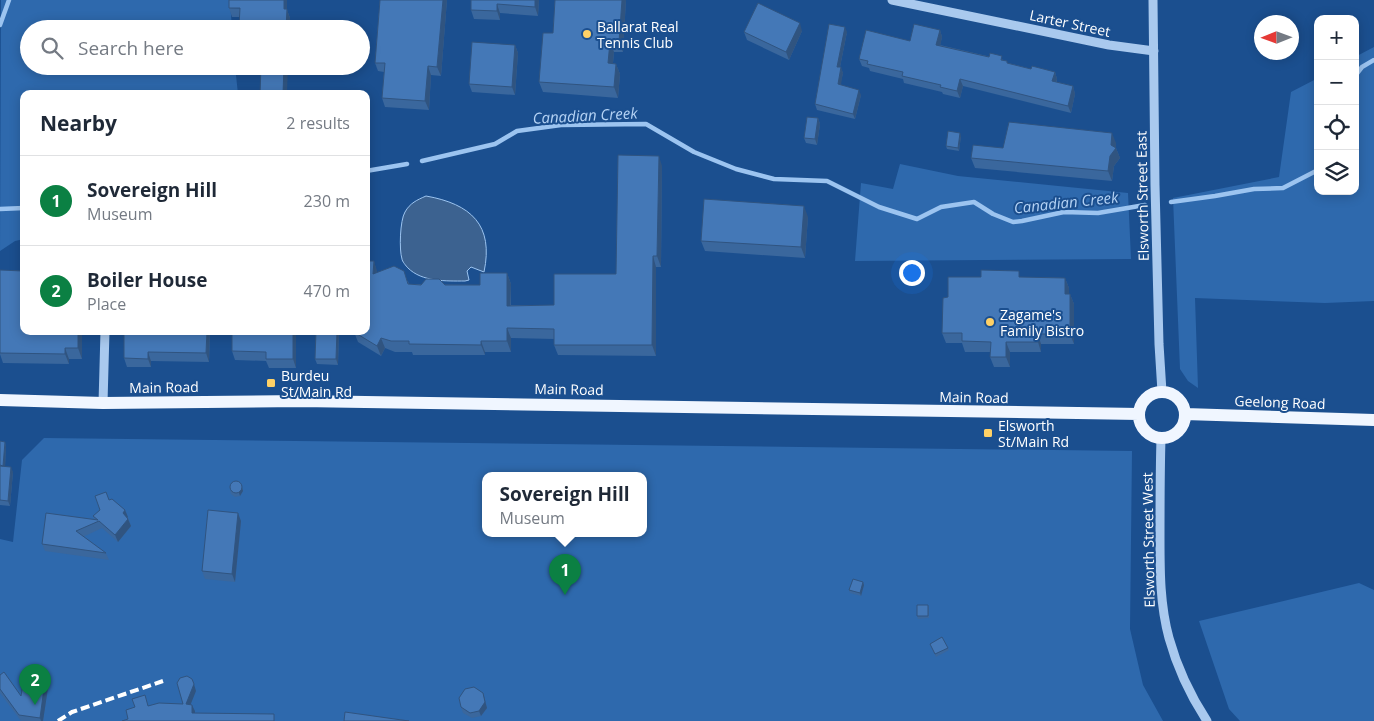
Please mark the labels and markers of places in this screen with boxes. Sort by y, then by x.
place label: Ballarat Real Tennis Club [597,17,679,52]
marker: Ballarat Real Tennis Club [581,28,593,40]
place label: Zagame's Family Bistro [1000,305,1084,340]
marker: Zagame's Family Bistro [984,316,996,328]
place label: Burdeu St/Main Rd [281,366,352,401]
marker: Burdeu St/Main Rd [265,377,277,389]
place label: Elsworth St/Main Rd [998,416,1069,451]
marker: Elsworth St/Main Rd [982,427,994,439]
pin: 1 [549,554,581,595]
pin: 2 [19,664,51,705]

